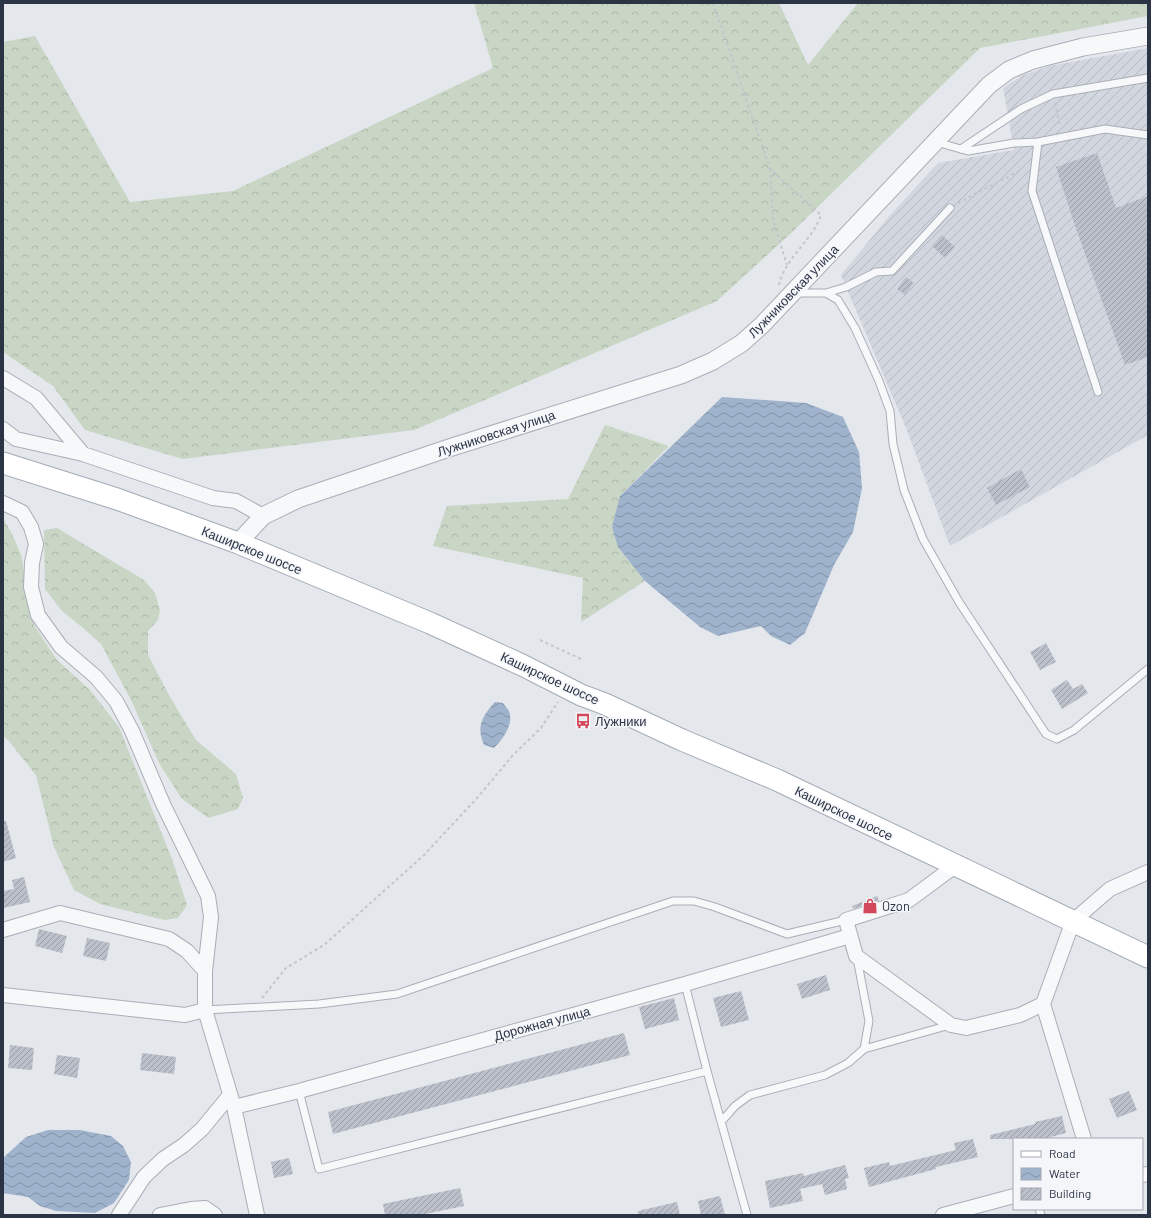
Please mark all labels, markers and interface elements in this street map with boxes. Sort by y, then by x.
street label: Лужниковская улица [744,241,842,341]
street label: Лужниковская улица [435,406,558,460]
street label: Каширское шоссе [199,523,305,577]
street label: Каширское шоссе [498,648,602,708]
bus stop icon: Лужники [574,712,592,730]
place label: Лужники [595,713,646,729]
street label: Каширское шоссе [792,782,896,844]
shop icon: Ozon [861,897,879,915]
place label: Ozon [882,898,910,914]
street label: Дорожная улица [492,1002,593,1044]
legend [1013,1138,1143,1210]
text: Road [1049,1146,1076,1160]
text: Water [1049,1166,1081,1180]
text: Building [1049,1186,1091,1200]

